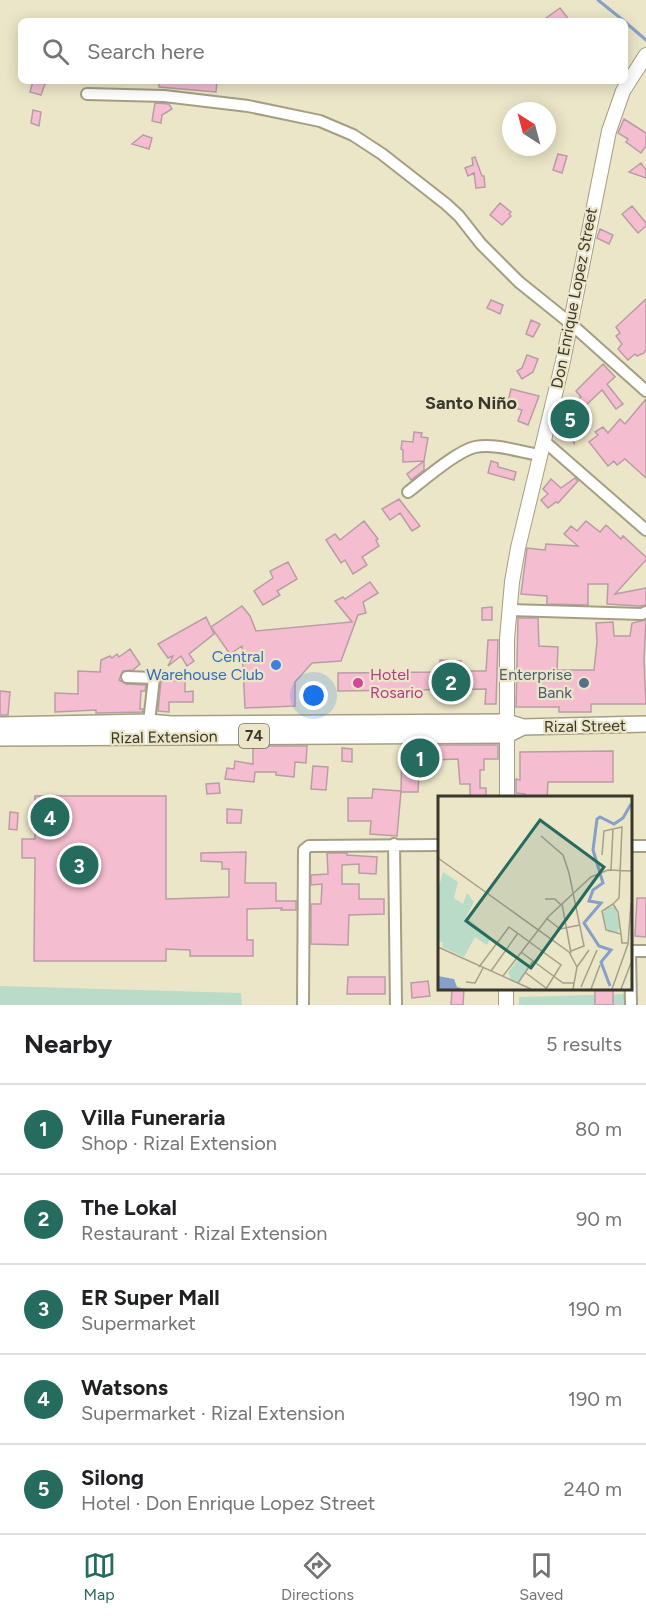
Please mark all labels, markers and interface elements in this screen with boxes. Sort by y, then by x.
search box [18,18,628,84]
icon: search [39,35,72,68]
text: Search here [87,38,205,65]
north arrow [502,102,556,156]
street label: Don Enrique Lopez Street [547,206,601,390]
district label: Santo Niño [425,392,517,414]
pin: 5 [550,396,590,442]
place label: Central Warehouse Club [146,647,264,684]
marker: Central Warehouse Club [269,658,283,672]
pin: 2 [432,660,470,704]
place label: Hotel Rosario [370,665,423,702]
place label: Enterprise Bank [499,665,572,702]
marker: Hotel Rosario [351,676,365,690]
marker: Enterprise Bank [577,676,591,690]
your location [299,681,328,710]
street label: Rizal Street [544,716,626,736]
road number: 74 [239,724,269,748]
street label: Rizal Extension [110,727,218,747]
pin: 1 [400,736,440,780]
pin: 4 [31,794,70,840]
inset map [438,796,631,990]
pin: 3 [60,842,98,888]
text: Nearby [24,1028,112,1060]
text: 5 results [546,1032,622,1056]
text: Villa Funeraria [81,1104,225,1131]
text: 1 [39,1117,48,1141]
text: 80 m [575,1117,622,1141]
text: Shop · Rizal Extension [81,1131,277,1155]
text: The Lokal [81,1194,177,1221]
text: 2 [38,1207,49,1231]
text: 90 m [576,1207,622,1231]
text: Restaurant · Rizal Extension [81,1221,327,1245]
text: ER Super Mall [81,1284,220,1311]
text: 3 [38,1297,49,1321]
text: 190 m [568,1297,622,1321]
text: Supermarket [81,1311,196,1335]
text: Watsons [81,1374,168,1401]
text: 4 [37,1387,50,1411]
text: 190 m [568,1387,622,1411]
text: Supermarket · Rizal Extension [81,1401,345,1425]
text: Silong [81,1464,144,1491]
text: 5 [38,1477,49,1501]
text: 240 m [564,1477,622,1501]
text: Hotel · Don Enrique Lopez Street [81,1491,375,1515]
tab: Map [83,1549,116,1604]
tab: Directions [281,1549,354,1604]
tab: Saved [519,1549,563,1604]

